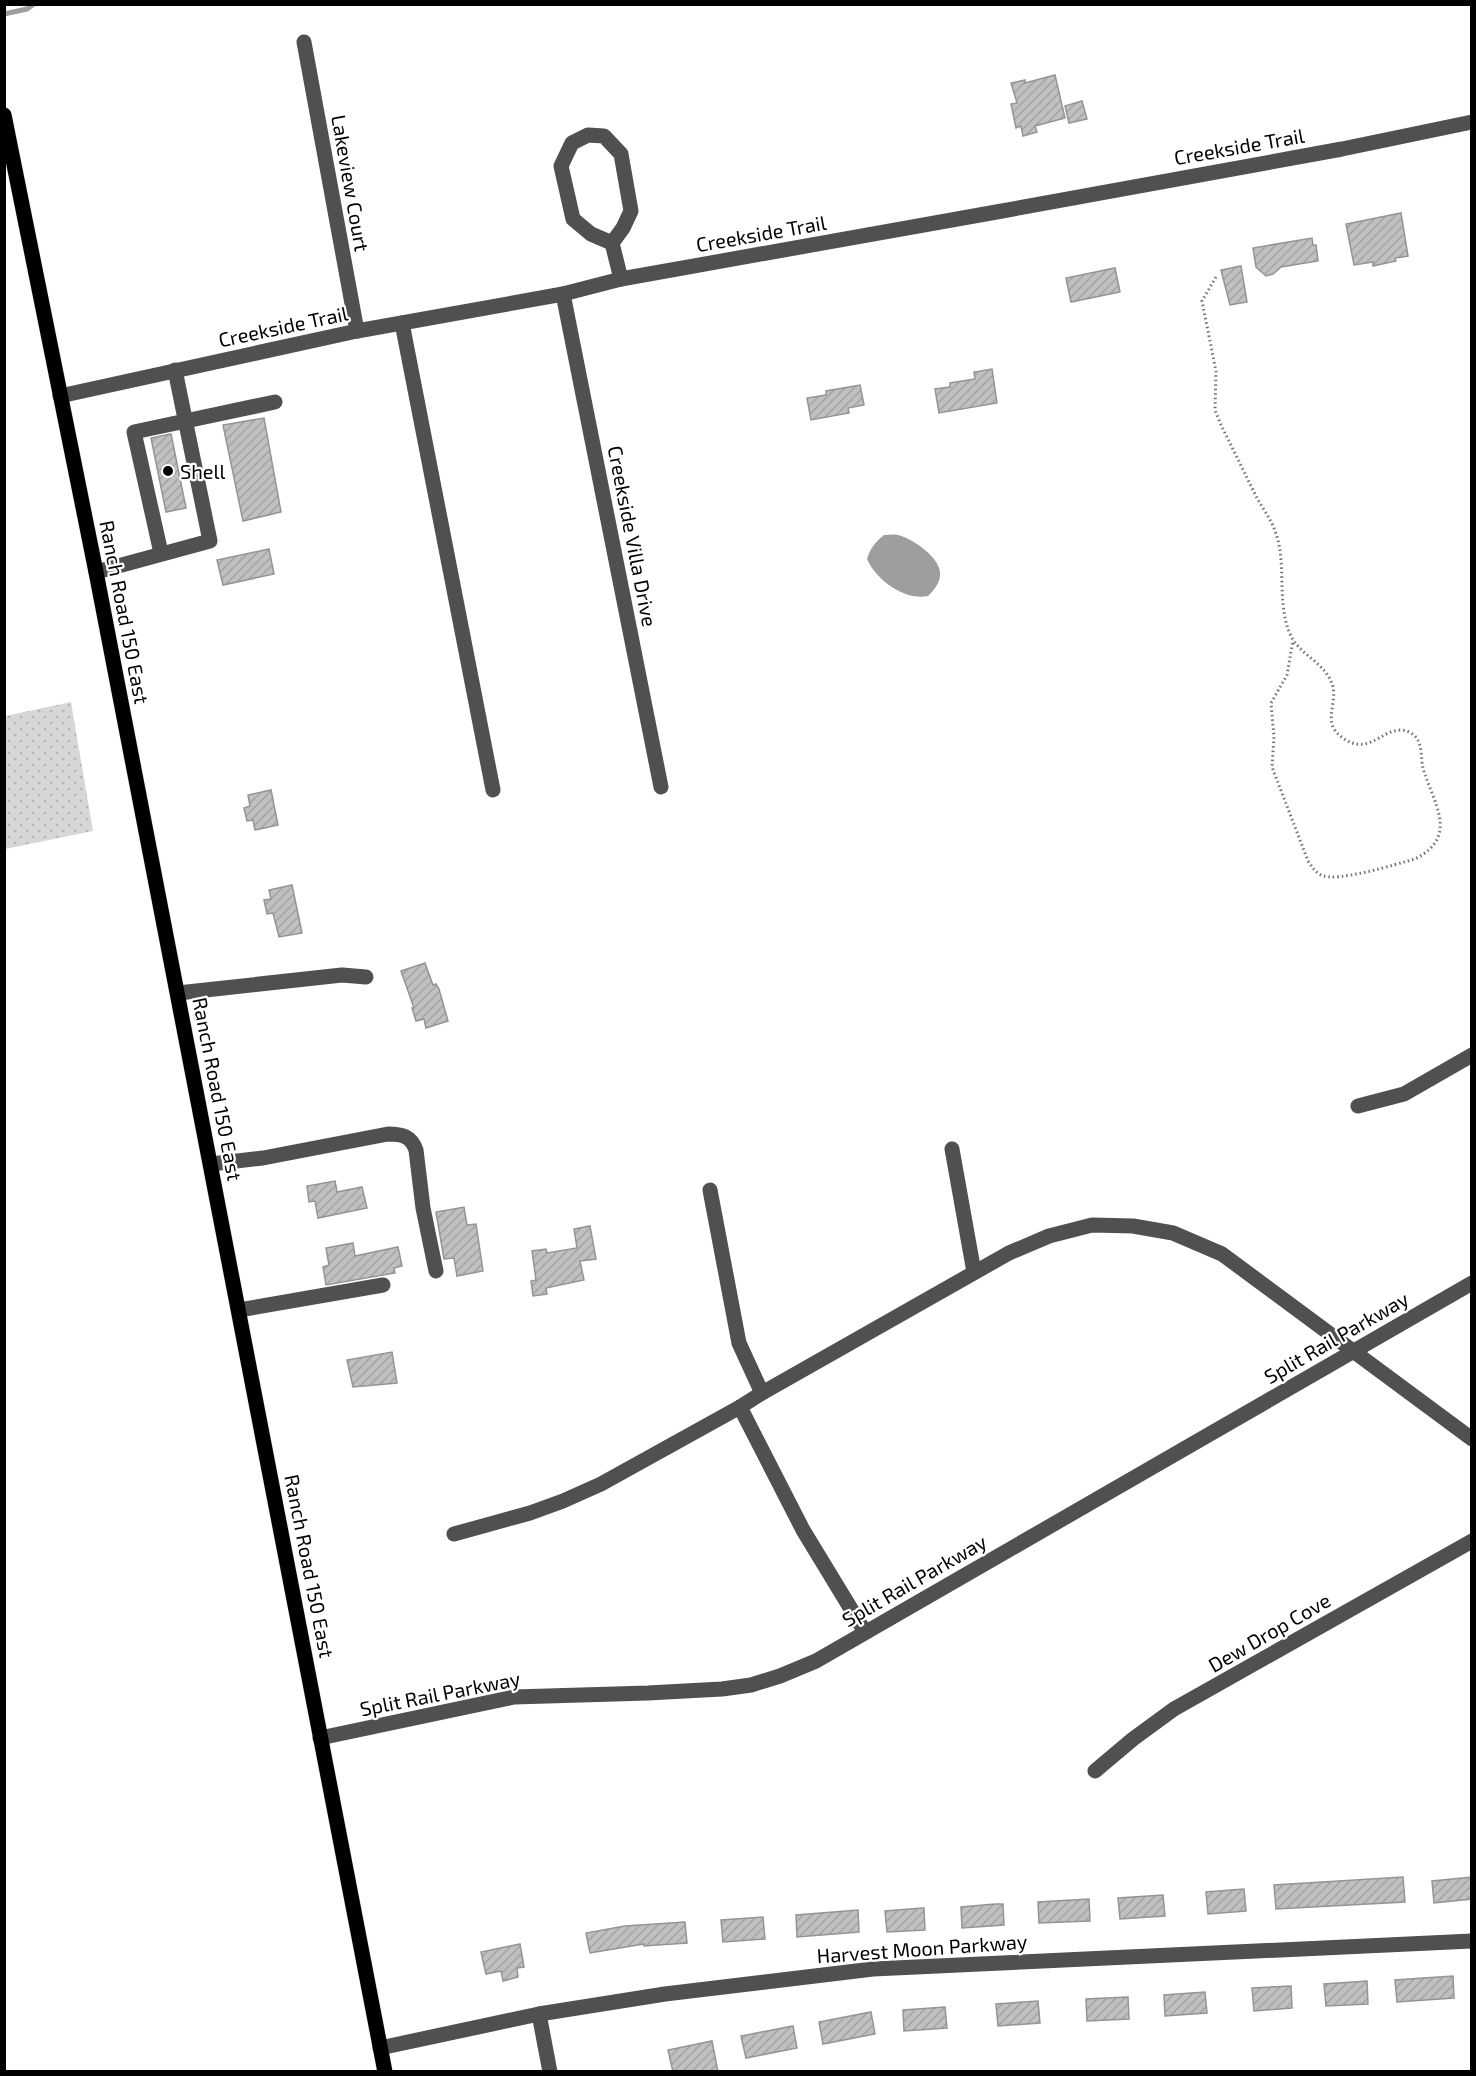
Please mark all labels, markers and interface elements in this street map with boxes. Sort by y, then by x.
street label: Lakeview Court [327,113,375,254]
street label: Creekside Trail [1172,123,1306,169]
street label: Creekside Trail [694,210,828,256]
street label: Creekside Trail [216,301,350,351]
street label: Creekside Villa Drive [604,443,662,629]
place label: Shell [180,459,226,483]
marker: Shell [161,464,175,478]
street label: Ranch Road 150 East [95,518,155,706]
street label: Ranch Road 150 East [188,995,248,1183]
street label: Split Rail Parkway [1259,1286,1413,1388]
street label: Ranch Road 150 East [280,1472,340,1660]
street label: Split Rail Parkway [837,1529,991,1631]
street label: Dew Drop Cove [1204,1587,1334,1677]
street label: Split Rail Parkway [358,1666,523,1720]
street label: Harvest Moon Parkway [816,1929,1029,1967]

